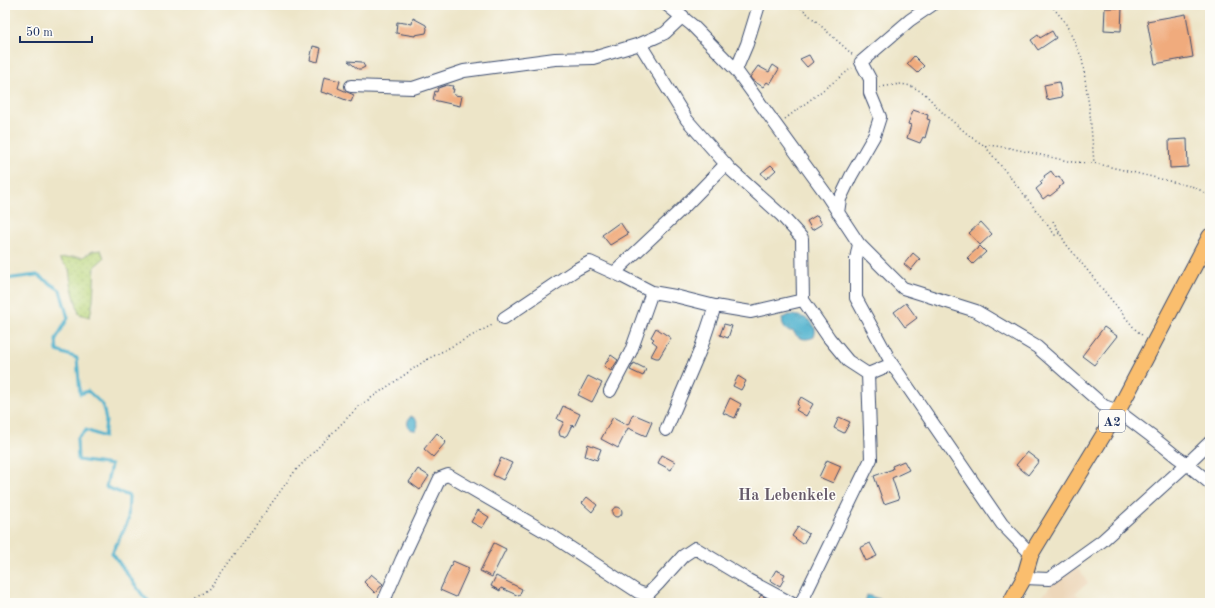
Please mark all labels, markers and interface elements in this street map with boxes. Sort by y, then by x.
scale bar [20,18,92,44]
text: 50 m [26,26,53,39]
road number: A2 [1099,410,1125,432]
district label: Ha Lebenkele [738,488,836,504]

